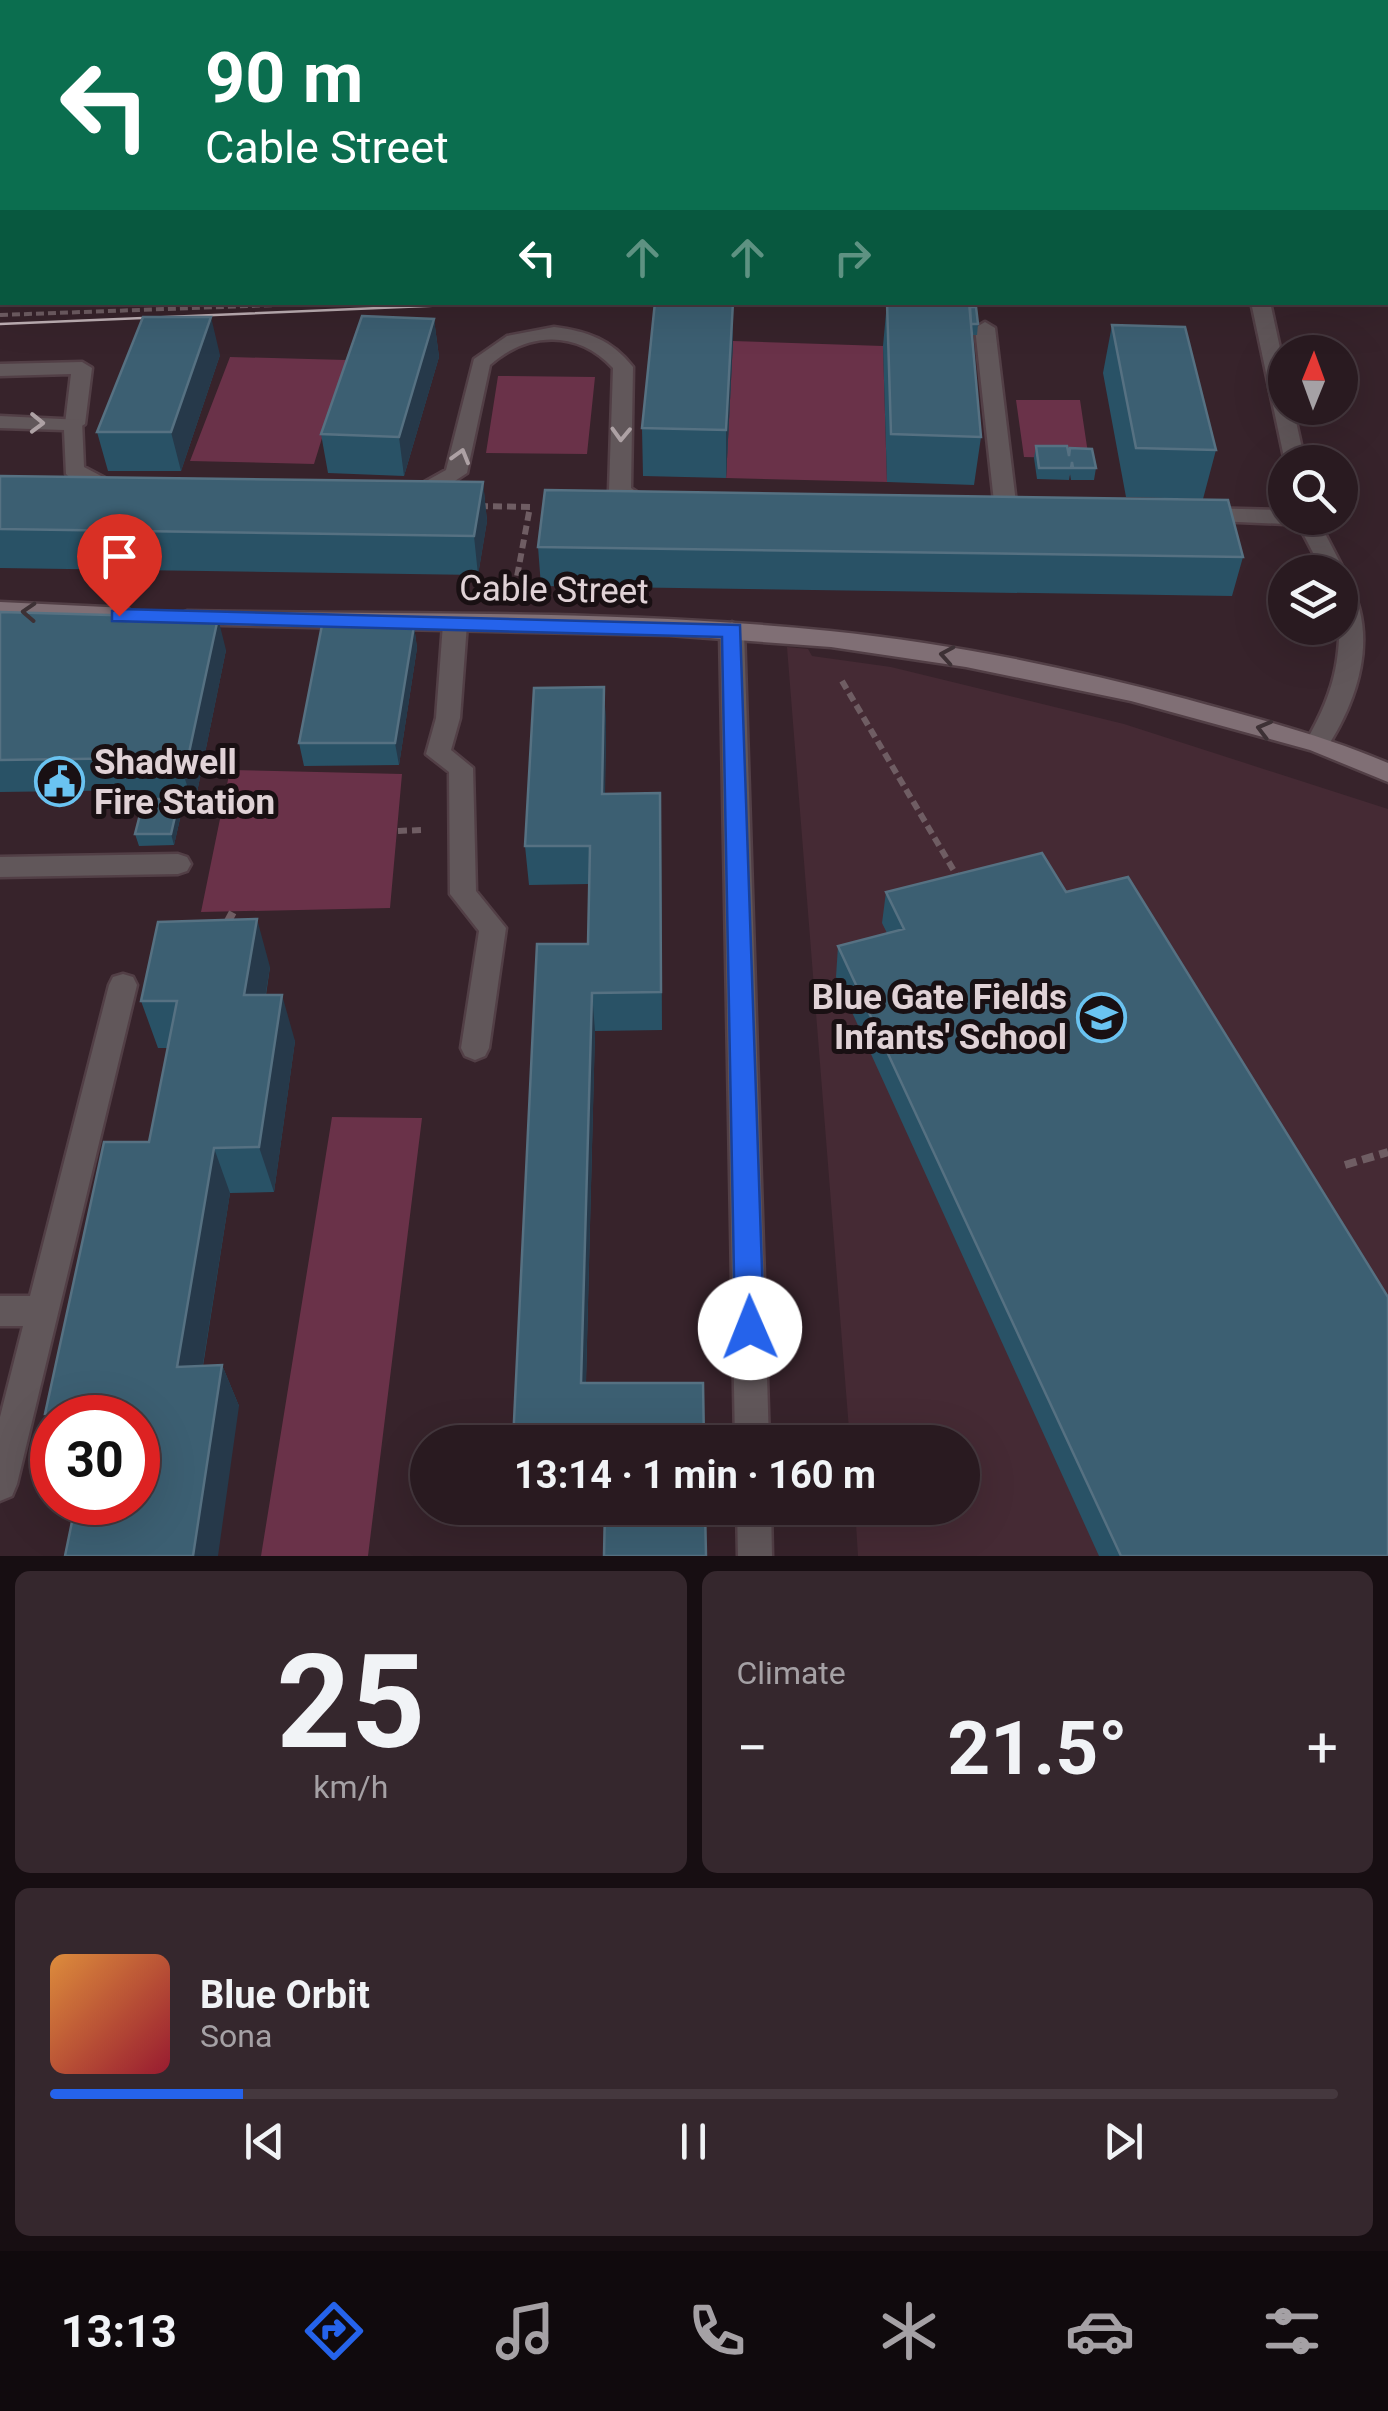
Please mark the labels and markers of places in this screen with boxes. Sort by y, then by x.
pin [77,514,162,617]
place label: Shadwell Fire Station [94,742,275,823]
public building icon: Shadwell Fire Station [33,756,85,808]
place label: Blue Gate Fields Infants' School [812,977,1067,1058]
school or university icon: Blue Gate Fields Infants' School [1076,991,1128,1043]

